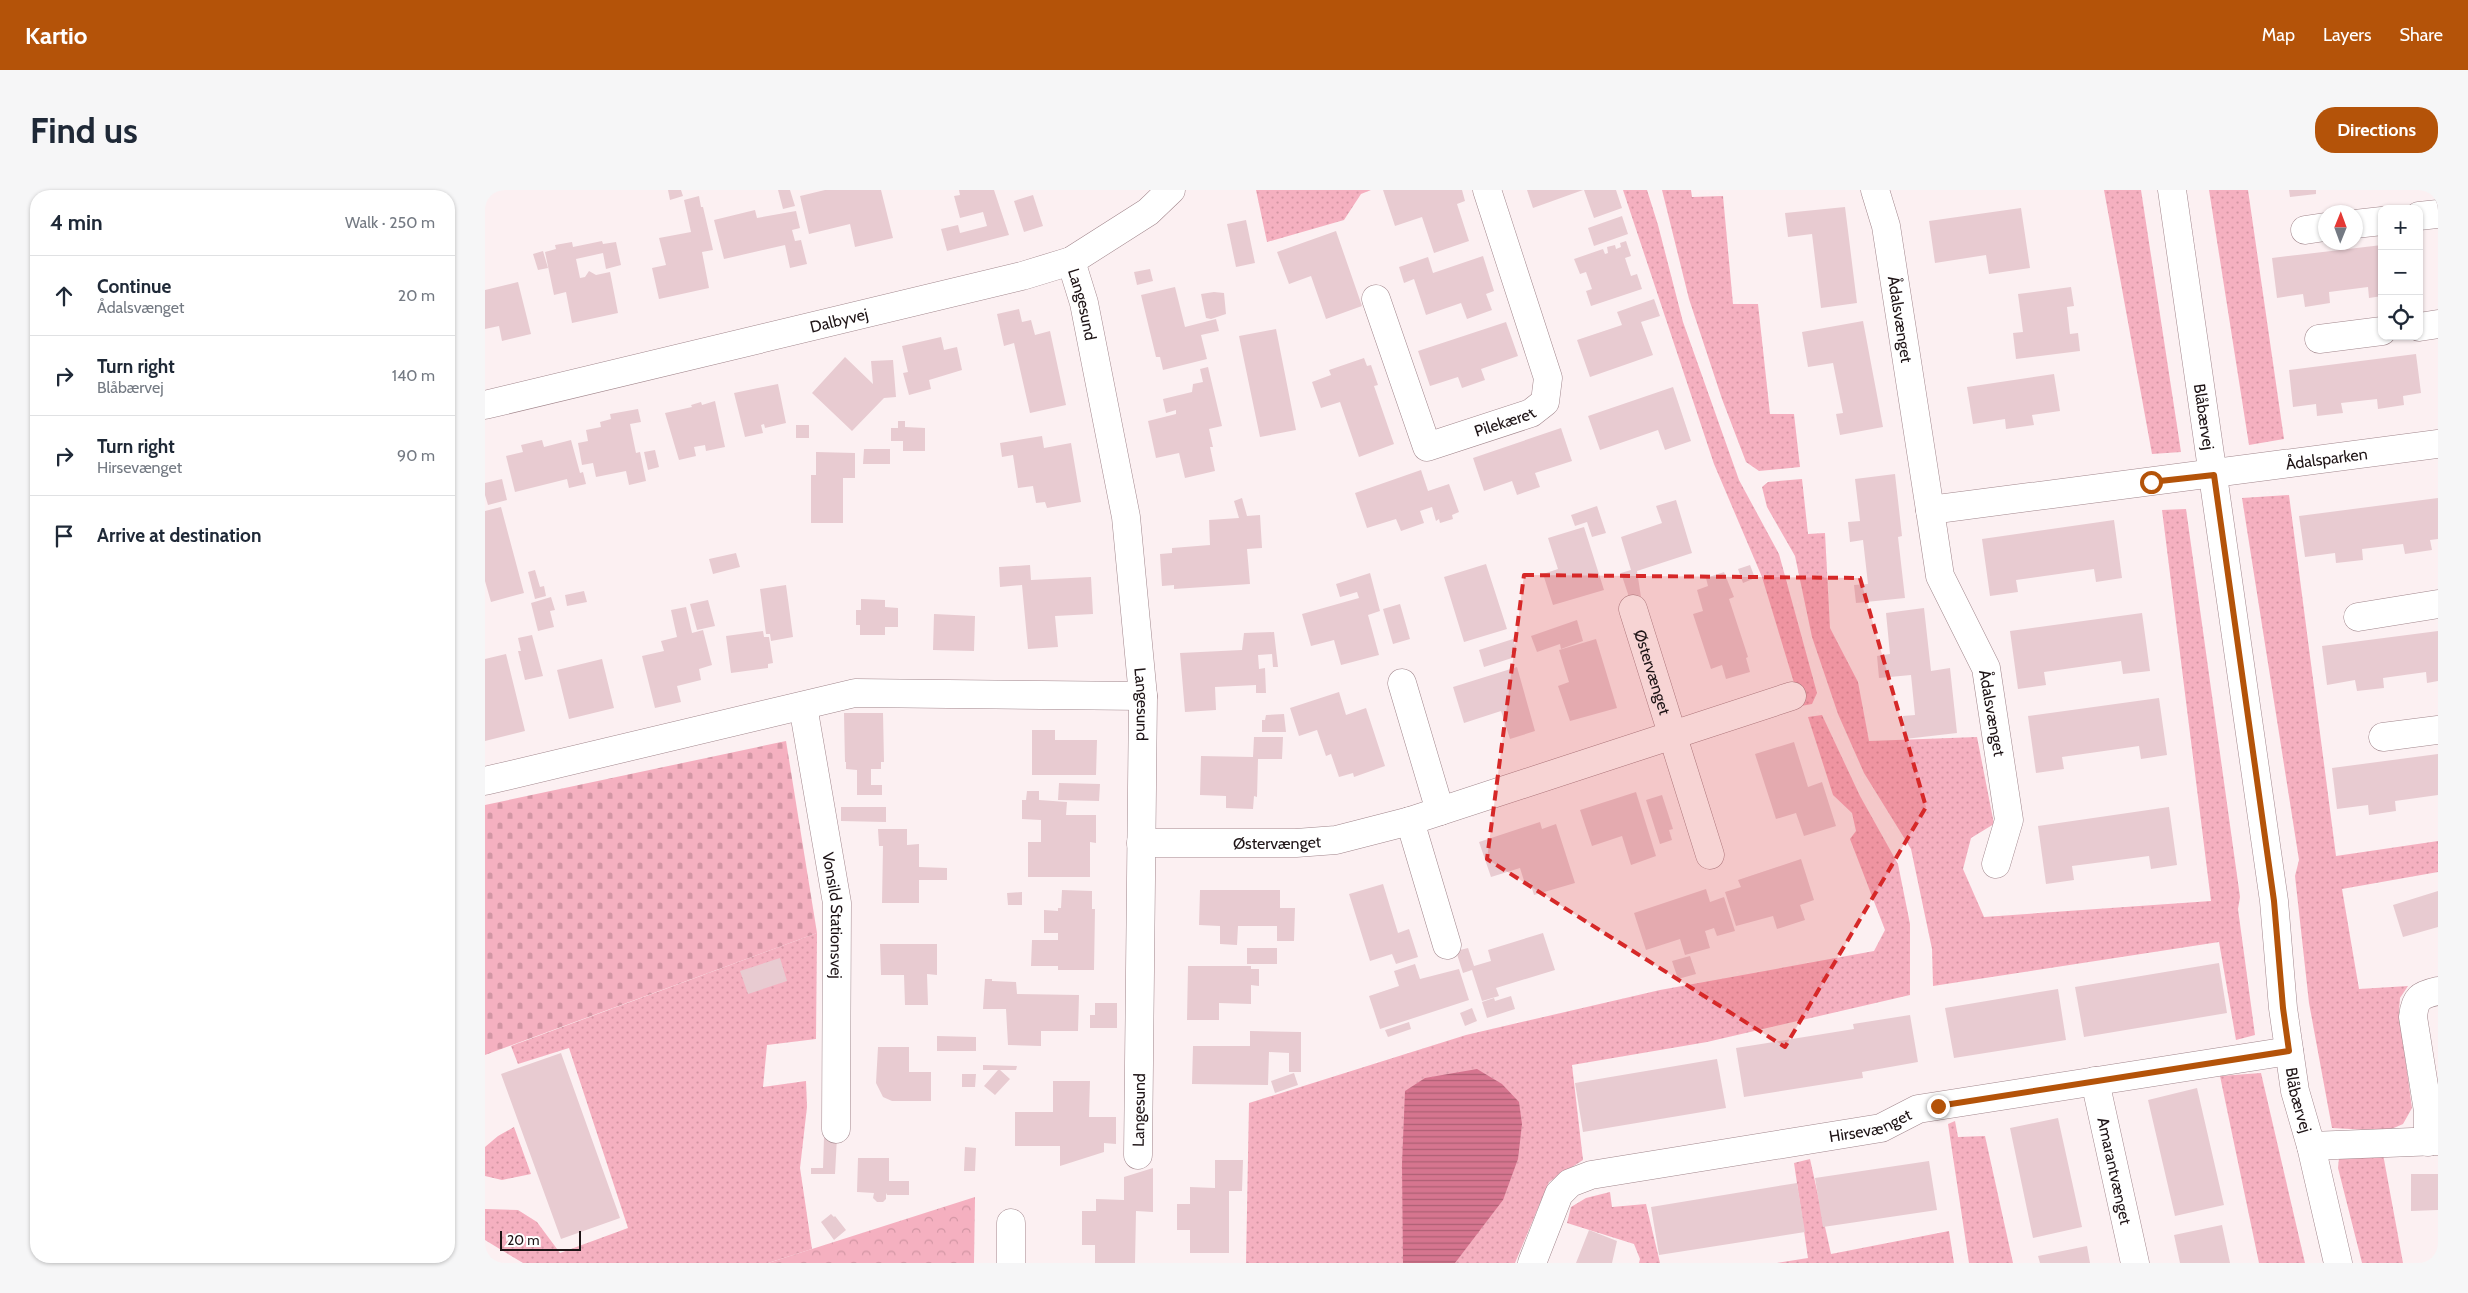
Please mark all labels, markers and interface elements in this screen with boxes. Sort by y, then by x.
text: Kartio [25,21,88,50]
text: Map [2262,24,2295,46]
text: Layers [2323,24,2372,46]
text: Share [2400,24,2443,46]
button: Directions [2315,107,2438,153]
text: Find us [30,109,138,152]
north arrow [2318,205,2363,250]
map controls [2378,205,2423,340]
button: + [2378,205,2423,250]
text: 4 min [50,210,103,235]
text: Walk · 250 m [345,213,435,232]
button: − [2378,250,2423,295]
street label: Langesund [1064,266,1101,342]
text: Continue [97,275,171,298]
street label: Ådalsvænget [1884,275,1917,365]
icon: ahead [50,282,78,310]
text: 20 m [398,286,435,305]
button: locate [2378,295,2423,340]
text: Ådalsvænget [97,298,184,317]
street label: Dalbyvej [808,304,870,336]
text: Turn right [97,355,175,378]
icon: right [50,362,78,390]
text: 140 m [392,366,435,385]
text: Blåbærvej [97,378,164,397]
street label: Blåbærvej [2190,382,2219,451]
street label: Pilekæret [1472,403,1540,440]
text: Turn right [97,435,175,458]
icon: right [50,442,78,470]
street label: Ådalsparken [2284,444,2369,473]
text: 90 m [397,446,435,465]
text: Hirsevænget [97,458,182,477]
route start [2140,471,2163,494]
icon: arrive [50,522,78,550]
text: Arrive at destination [97,524,261,547]
street label: Østervænget [1630,627,1675,718]
street label: Langesund [1131,667,1153,741]
street label: Ådalsvænget [1975,668,2009,758]
street label: Østervænget [1233,832,1322,853]
street label: Vonsild Stationsvej [819,851,847,979]
street label: Blåbærvej [2282,1066,2316,1135]
street label: Langesund [1129,1073,1149,1147]
route end [1927,1095,1950,1118]
street label: Hirsevænget [1828,1104,1915,1146]
street label: Amarantvænget [2094,1115,2136,1227]
scale bar [500,1228,581,1251]
text: 20 m [507,1231,540,1249]

